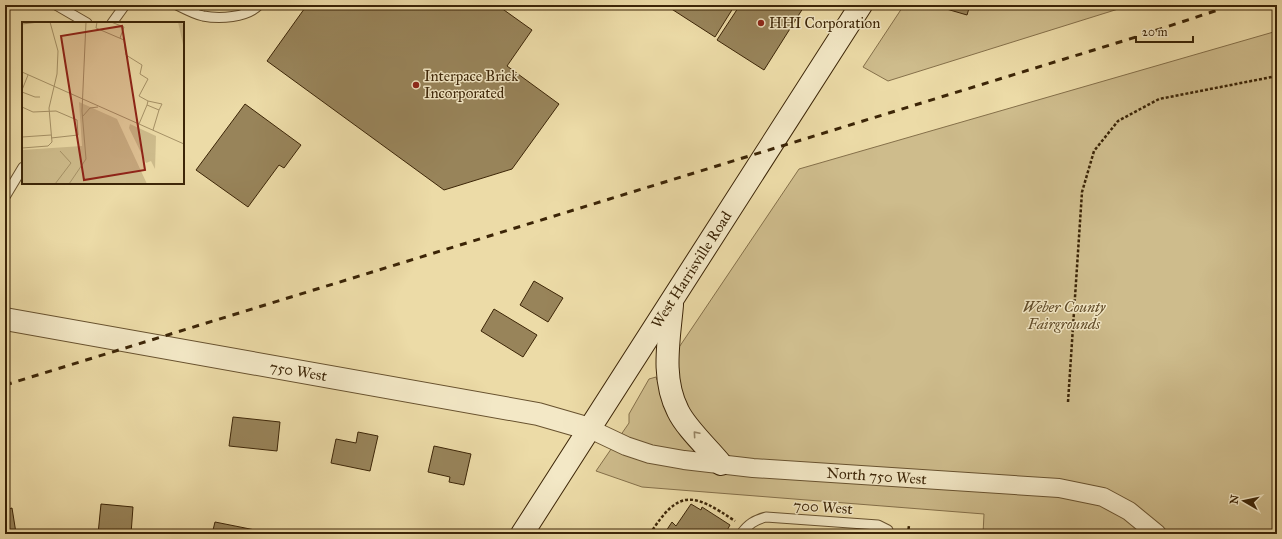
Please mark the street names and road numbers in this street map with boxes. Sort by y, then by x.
street label: West Harrisville Road [647,208,736,331]
street label: 750 West [268,357,329,385]
street label: North 750 West [826,464,928,488]
street label: 700 West [793,496,854,518]

